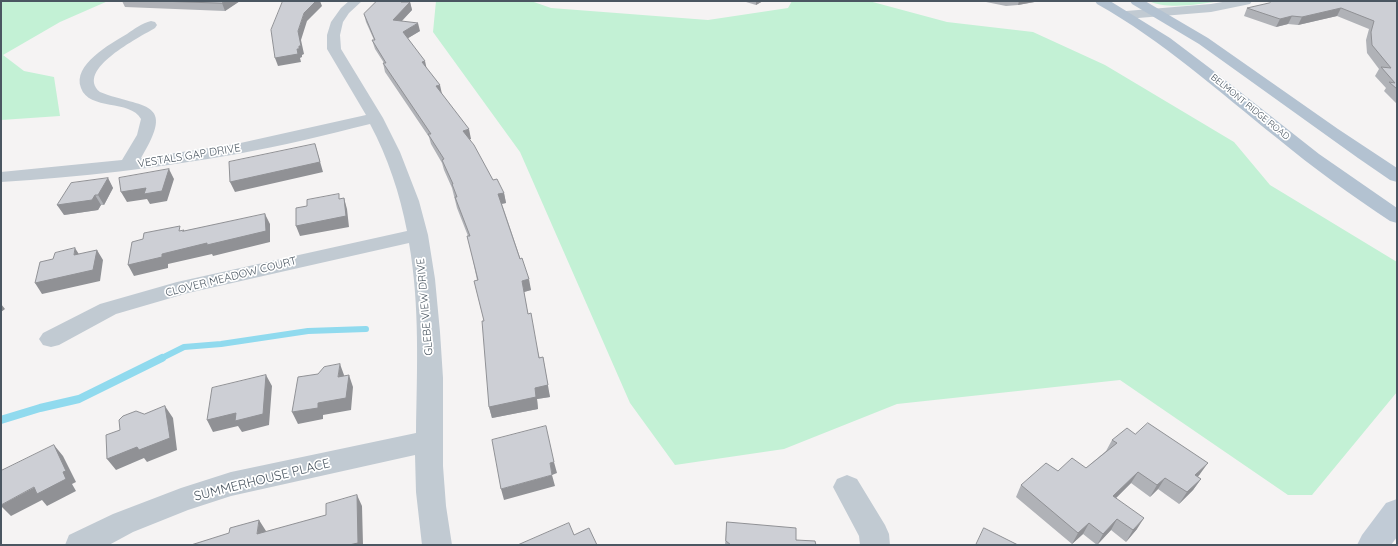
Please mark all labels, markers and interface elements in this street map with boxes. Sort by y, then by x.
street label: BELMONT RIDGE ROAD [1208,72,1292,142]
street label: VESTALS GAP DRIVE [137,141,241,171]
street label: CLOVER MEADOW COURT [164,254,298,300]
street label: GLEBE VIEW DRIVE [414,258,436,356]
street label: SUMMERHOUSE PLACE [192,456,332,504]

